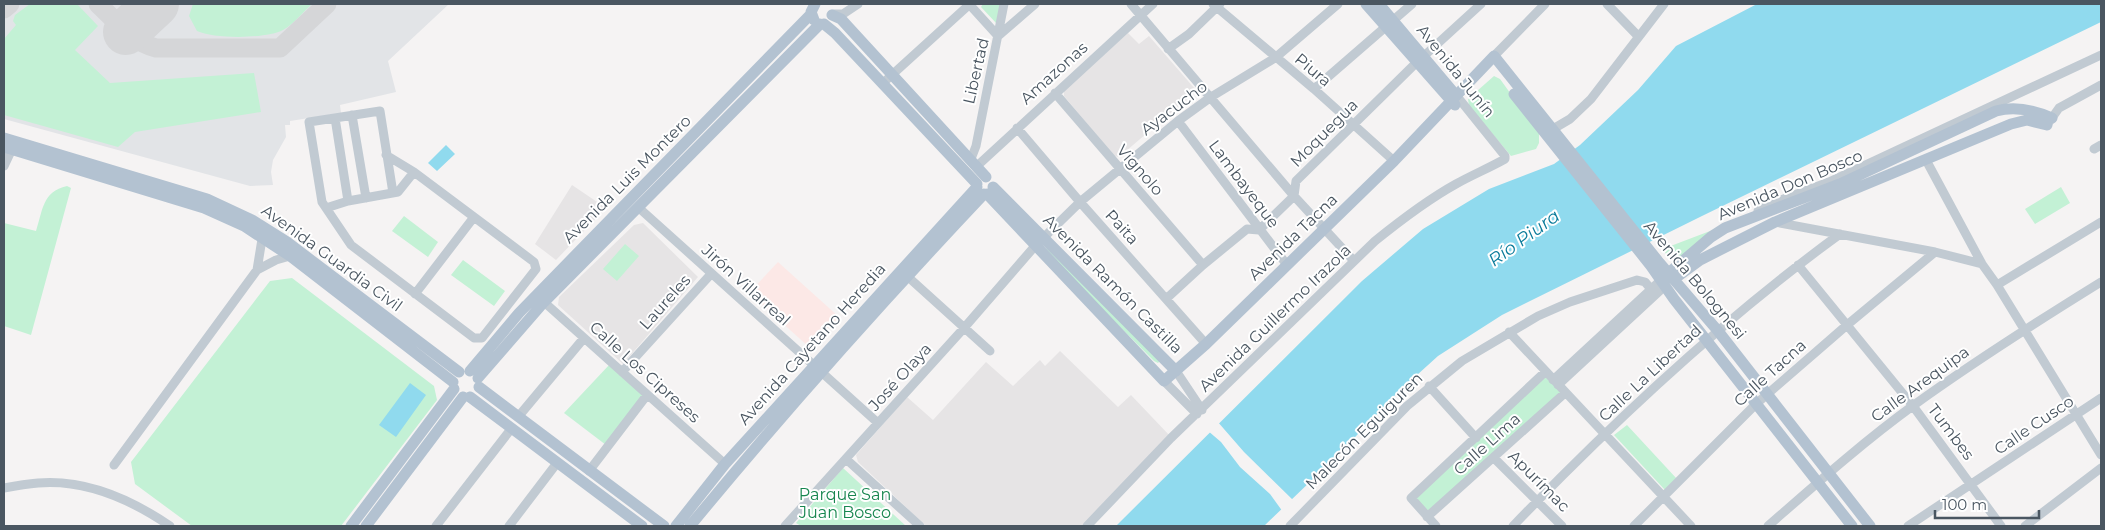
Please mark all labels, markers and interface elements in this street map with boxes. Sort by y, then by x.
street label: Avenida Junín [1413,21,1499,121]
street label: Libertad [959,36,993,106]
street label: Amazonas [1016,38,1092,108]
street label: Piura [1291,49,1335,91]
street label: Ayacucho [1137,77,1211,139]
street label: Moquegua [1286,95,1362,171]
street label: Avenida Luis Montero [559,111,695,247]
street label: Lambayeque [1205,136,1283,232]
street label: Vignolo [1113,141,1167,199]
street label: Avenida Don Bosco [1715,146,1865,224]
street label: Avenida Tacna [1245,190,1341,284]
street label: Avenida Guardia Civil [258,201,406,315]
water label: Río Piura [1484,205,1564,271]
street label: Paita [1101,206,1143,248]
street label: Avenida Ramón Castilla [1039,210,1187,358]
street label: Avenida Bolognesi [1640,217,1750,343]
street label: Jirón Villarreal [697,240,794,330]
street label: Avenida Guillermo Irazola [1195,240,1355,396]
street label: Avenida Cayetano Heredia [734,259,890,429]
street label: Laureles [635,271,695,333]
street label: Calle Los Cipreses [586,317,704,427]
street label: Calle La Libertad [1595,321,1705,425]
street label: Calle Tacna [1730,336,1810,410]
street label: José Olaya [864,339,935,415]
street label: Calle Arequipa [1867,342,1973,426]
street label: Malecón Eguiguren [1302,369,1426,493]
street label: Calle Cusco [1991,391,2077,459]
street label: Tumbes [1924,400,1978,464]
street label: Calle Lima [1450,409,1524,479]
street label: Apurímac [1504,446,1574,516]
park label: Parque San Juan Bosco [798,485,891,522]
scale bar [1935,488,2039,520]
text: 100 m [1942,495,1987,514]

